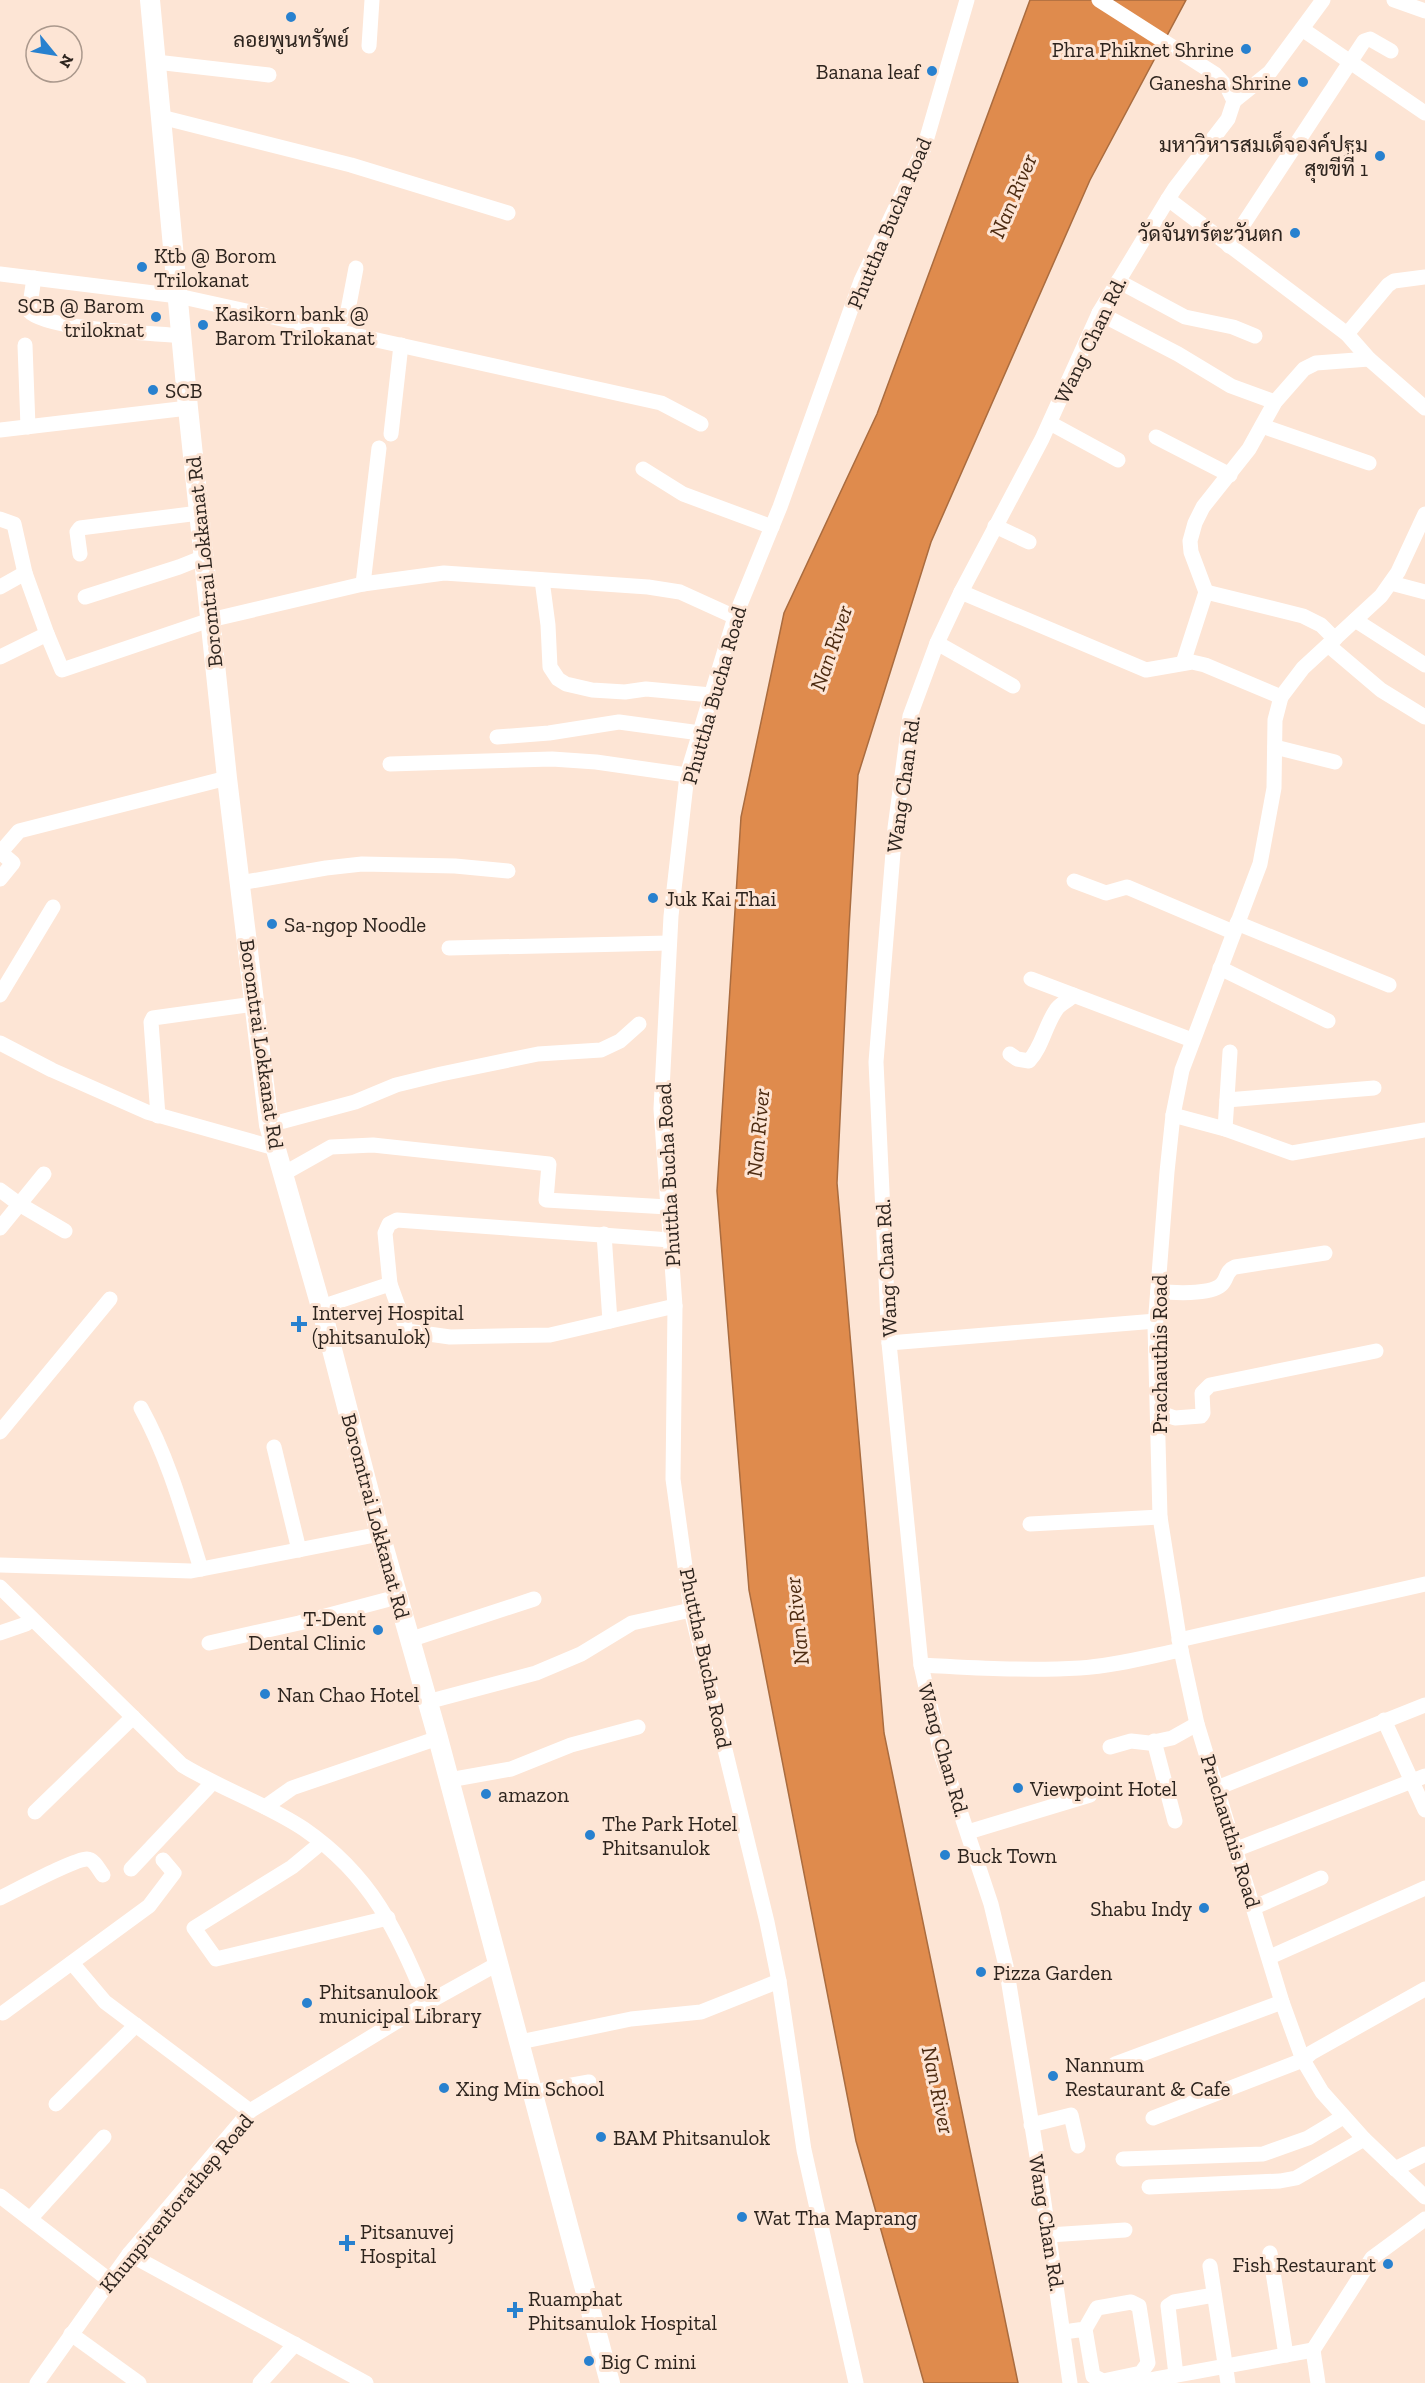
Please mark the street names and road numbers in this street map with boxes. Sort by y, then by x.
street label: Phuttha Bucha Road [842,133,937,312]
street label: Wang Chan Rd. [1048,272,1132,408]
street label: Boromtrai Lokkanat Rd [180,455,228,669]
street label: Phuttha Bucha Road [677,603,751,787]
street label: Wang Chan Rd. [881,714,925,854]
street label: Boromtrai Lokkanat Rd [235,937,289,1151]
street label: Phuttha Bucha Road [651,1082,685,1267]
street label: Wang Chan Rd. [870,1198,902,1338]
street label: Prachauthis Road [1147,1274,1172,1433]
street label: Boromtrai Lokkanat Rd [337,1410,416,1622]
street label: Phuttha Bucha Road [675,1565,737,1751]
street label: Wang Chan Rd. [913,1680,975,1820]
street label: Prachauthis Road [1196,1751,1266,1911]
street label: Khunpirentorathep Road [94,2108,258,2297]
street label: Wang Chan Rd. [1024,2153,1070,2293]

